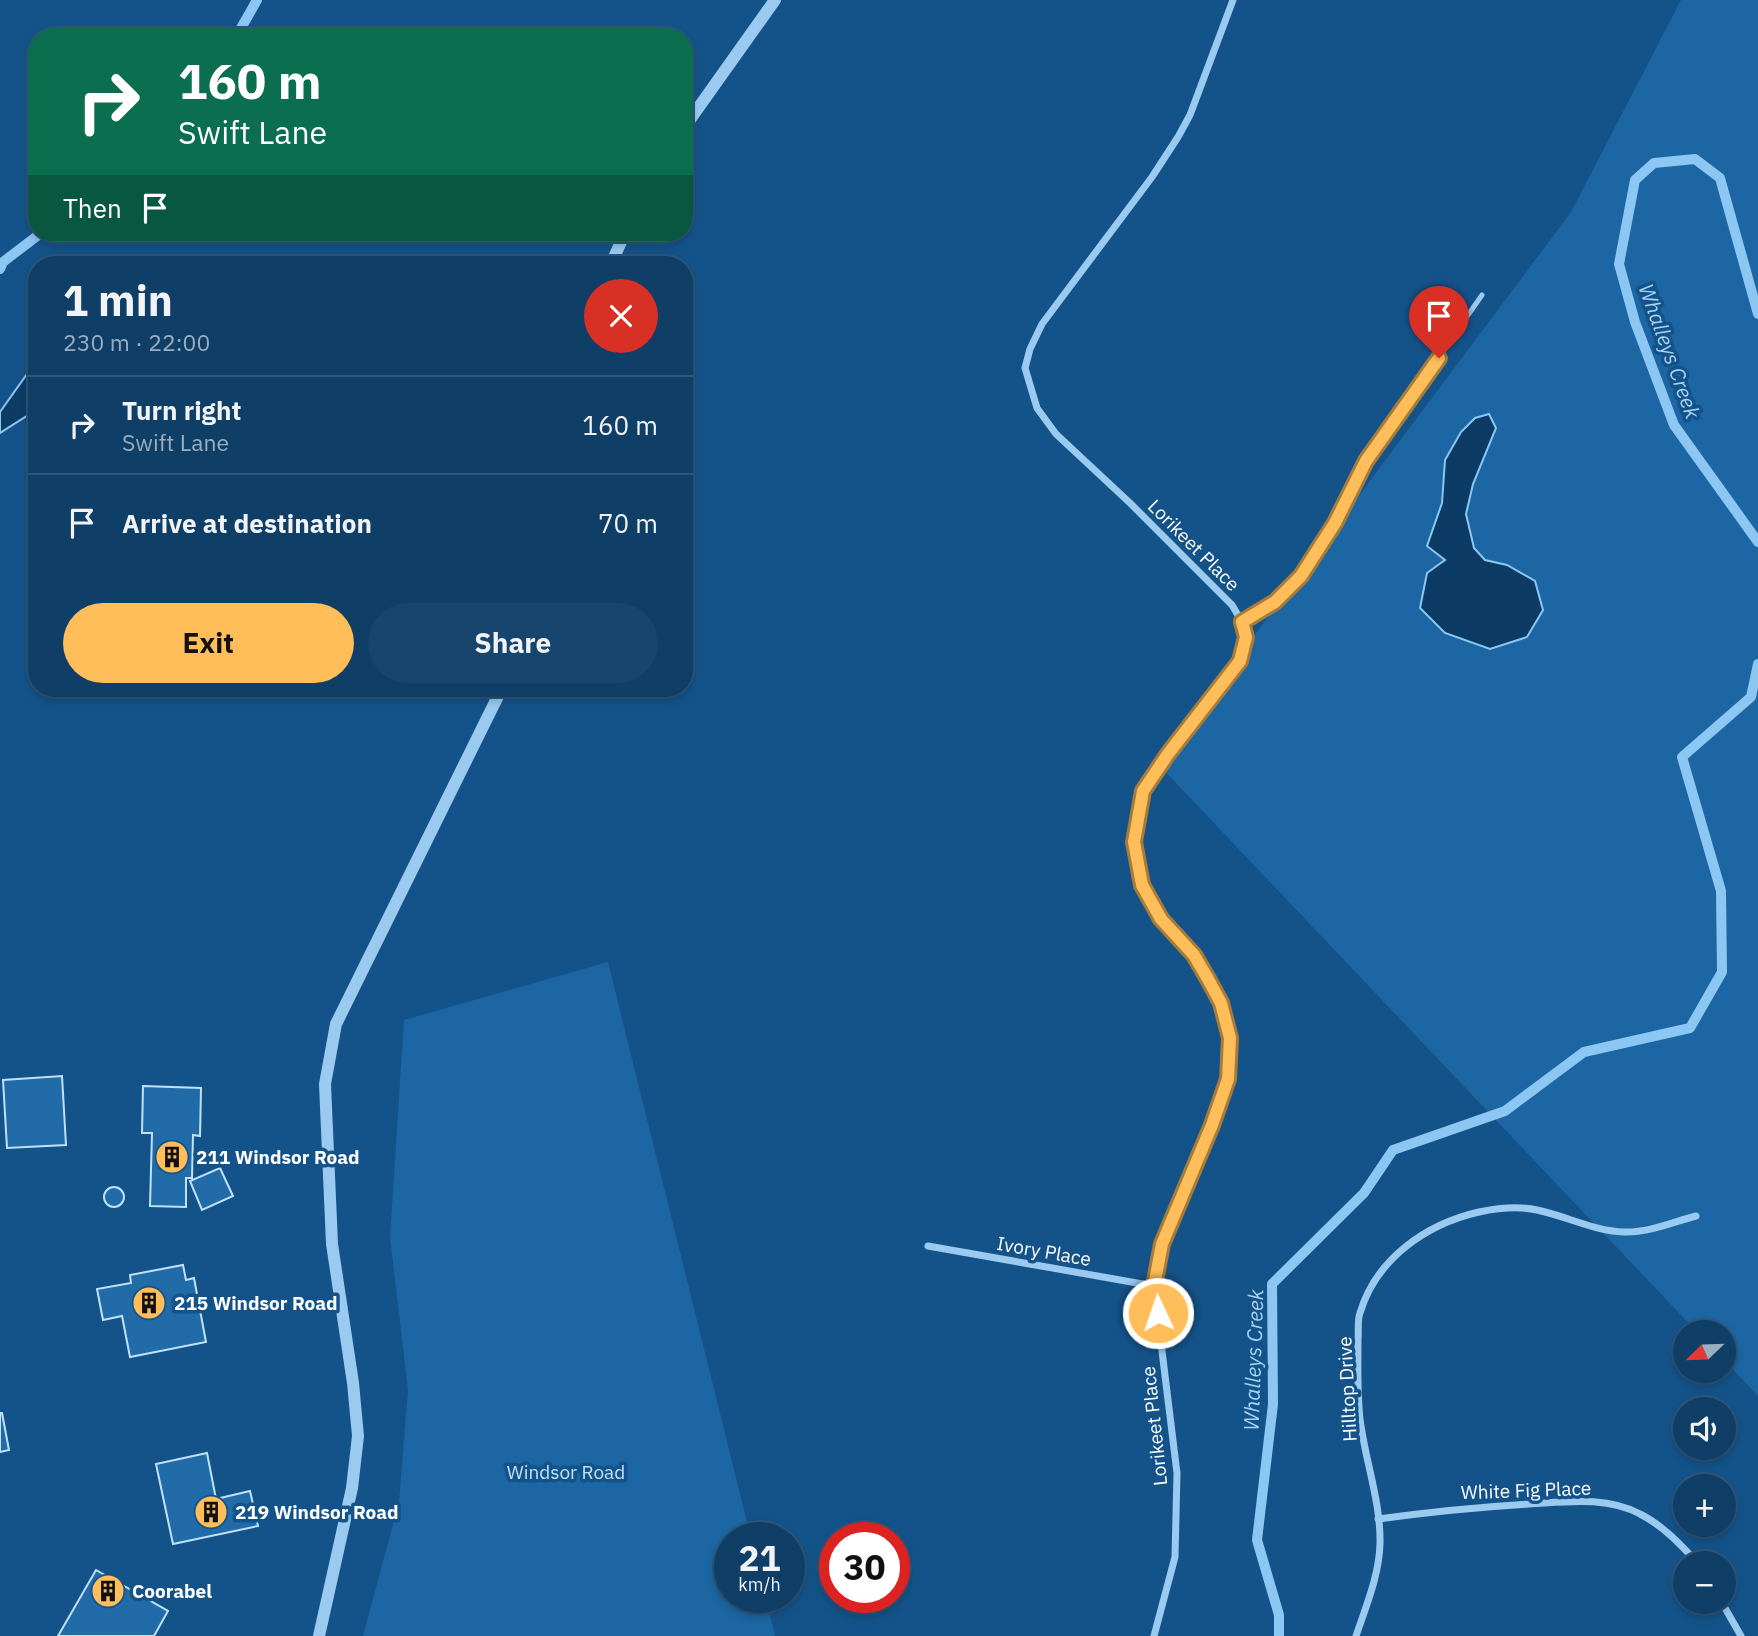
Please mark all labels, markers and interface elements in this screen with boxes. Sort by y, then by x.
text: 160 m [178,49,322,112]
icon: right [63,56,154,147]
text: Swift Lane [178,111,327,153]
icon: arrive [136,189,174,227]
text: Then [63,191,122,225]
text: 1 min [63,273,173,328]
button: close [584,279,658,353]
water label: Whalleys Creek [1633,280,1708,423]
pin [1409,286,1469,358]
icon: arrive [1420,297,1458,335]
text: 230 m · 22:00 [63,327,210,357]
text: Turn right [122,393,241,427]
icon: right [63,406,101,444]
text: 160 m [582,408,658,442]
text: Swift Lane [122,427,229,457]
street label: Lorikeet Place [1143,494,1245,596]
icon: arrive [63,504,101,542]
text: Arrive at destination [122,506,372,540]
text: 70 m [598,506,658,540]
button: Exit [63,603,354,683]
button: Share [368,603,658,683]
building icon: 211 Windsor Road [153,1138,191,1176]
place label: 211 Windsor Road [196,1145,360,1169]
street label: Ivory Place [995,1231,1093,1271]
position arrow [1121,1276,1195,1350]
building icon: 215 Windsor Road [130,1284,168,1322]
water label: Whalleys Creek [1237,1288,1269,1431]
place label: 215 Windsor Road [174,1291,338,1315]
north arrow [1673,1320,1736,1382]
map controls [1673,1320,1736,1614]
street label: Hilltop Drive [1332,1336,1362,1442]
street label: Lorikeet Place [1136,1365,1172,1487]
button: sound [1673,1397,1736,1460]
park label: Windsor Road [507,1460,625,1484]
button: + [1673,1474,1736,1537]
street label: White Fig Place [1460,1476,1592,1504]
building icon: 219 Windsor Road [192,1493,230,1531]
place label: 219 Windsor Road [235,1500,399,1524]
speed limit sign: 30 [819,1522,910,1613]
text: 21 [738,1535,781,1581]
button: − [1673,1551,1736,1614]
building icon: Coorabel [89,1572,127,1610]
text: km/h [738,1573,781,1596]
place label: Coorabel [132,1579,212,1603]

